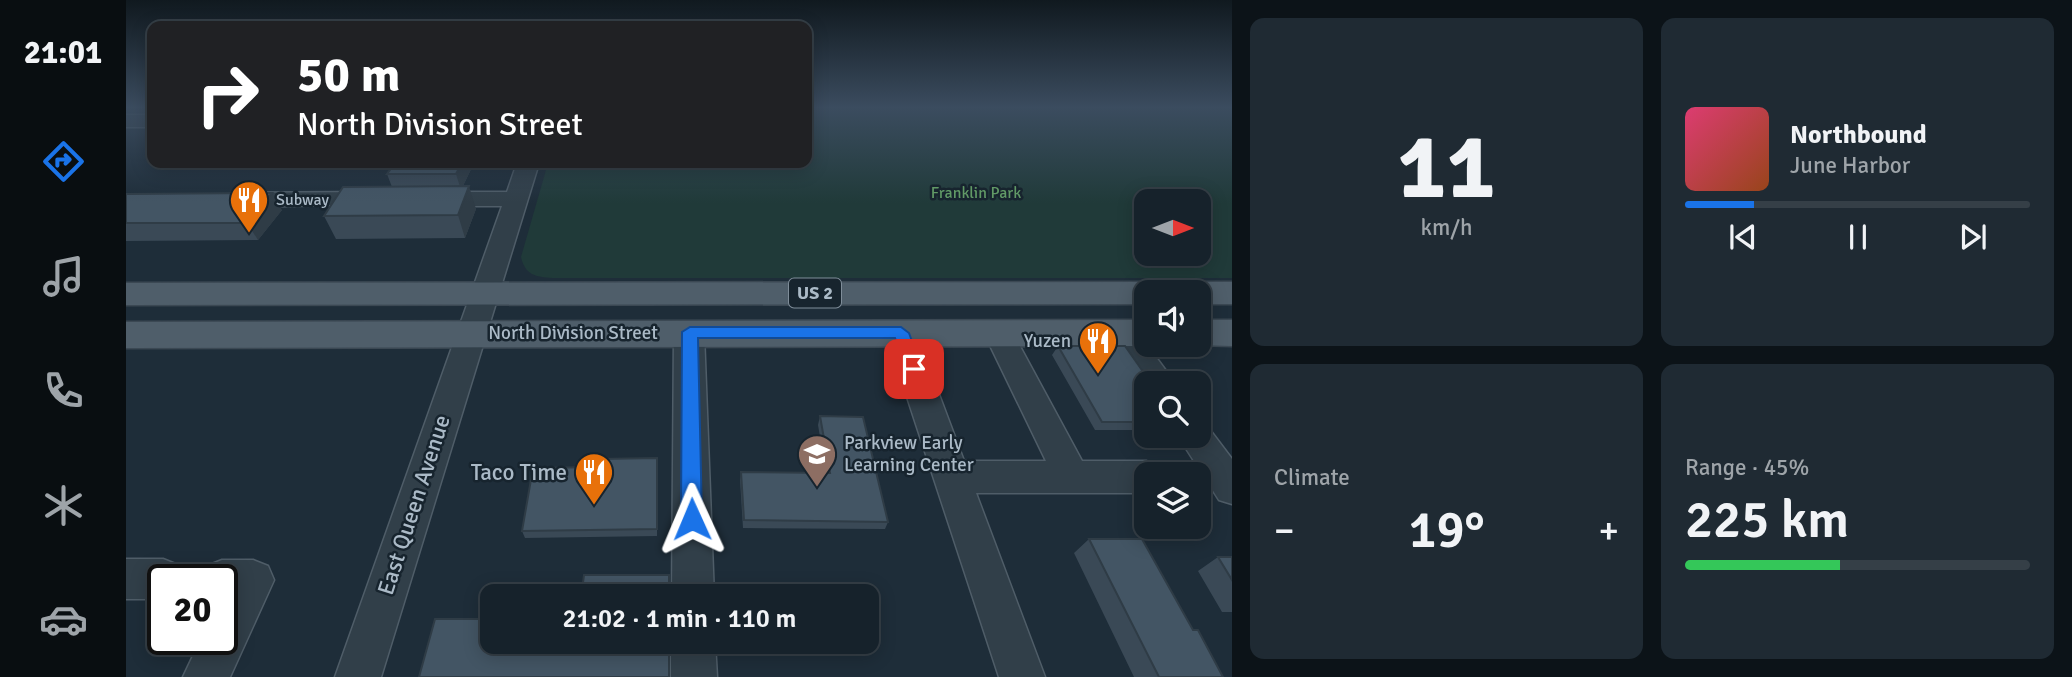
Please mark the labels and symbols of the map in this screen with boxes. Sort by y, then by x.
restaurant icon: Subway [228,179,270,234]
park label: Franklin Park [931,183,1021,203]
north arrow [1134,189,1211,266]
place label: Subway [276,190,329,210]
road number: US 2 [789,278,841,307]
restaurant icon: Yuzen [1077,320,1119,375]
street label: North Division Street [488,321,658,345]
place label: Yuzen [1024,329,1071,353]
pin [884,339,944,399]
street label: East Queen Avenue [371,411,457,599]
place label: Parkview Early Learning Center [844,431,974,477]
school or university icon: Parkview Early Learning Center [796,433,838,488]
restaurant icon: Taco Time [573,451,615,506]
place label: Taco Time [471,458,567,487]
position arrow [655,482,729,556]
speed limit sign: 20 [147,564,238,655]

